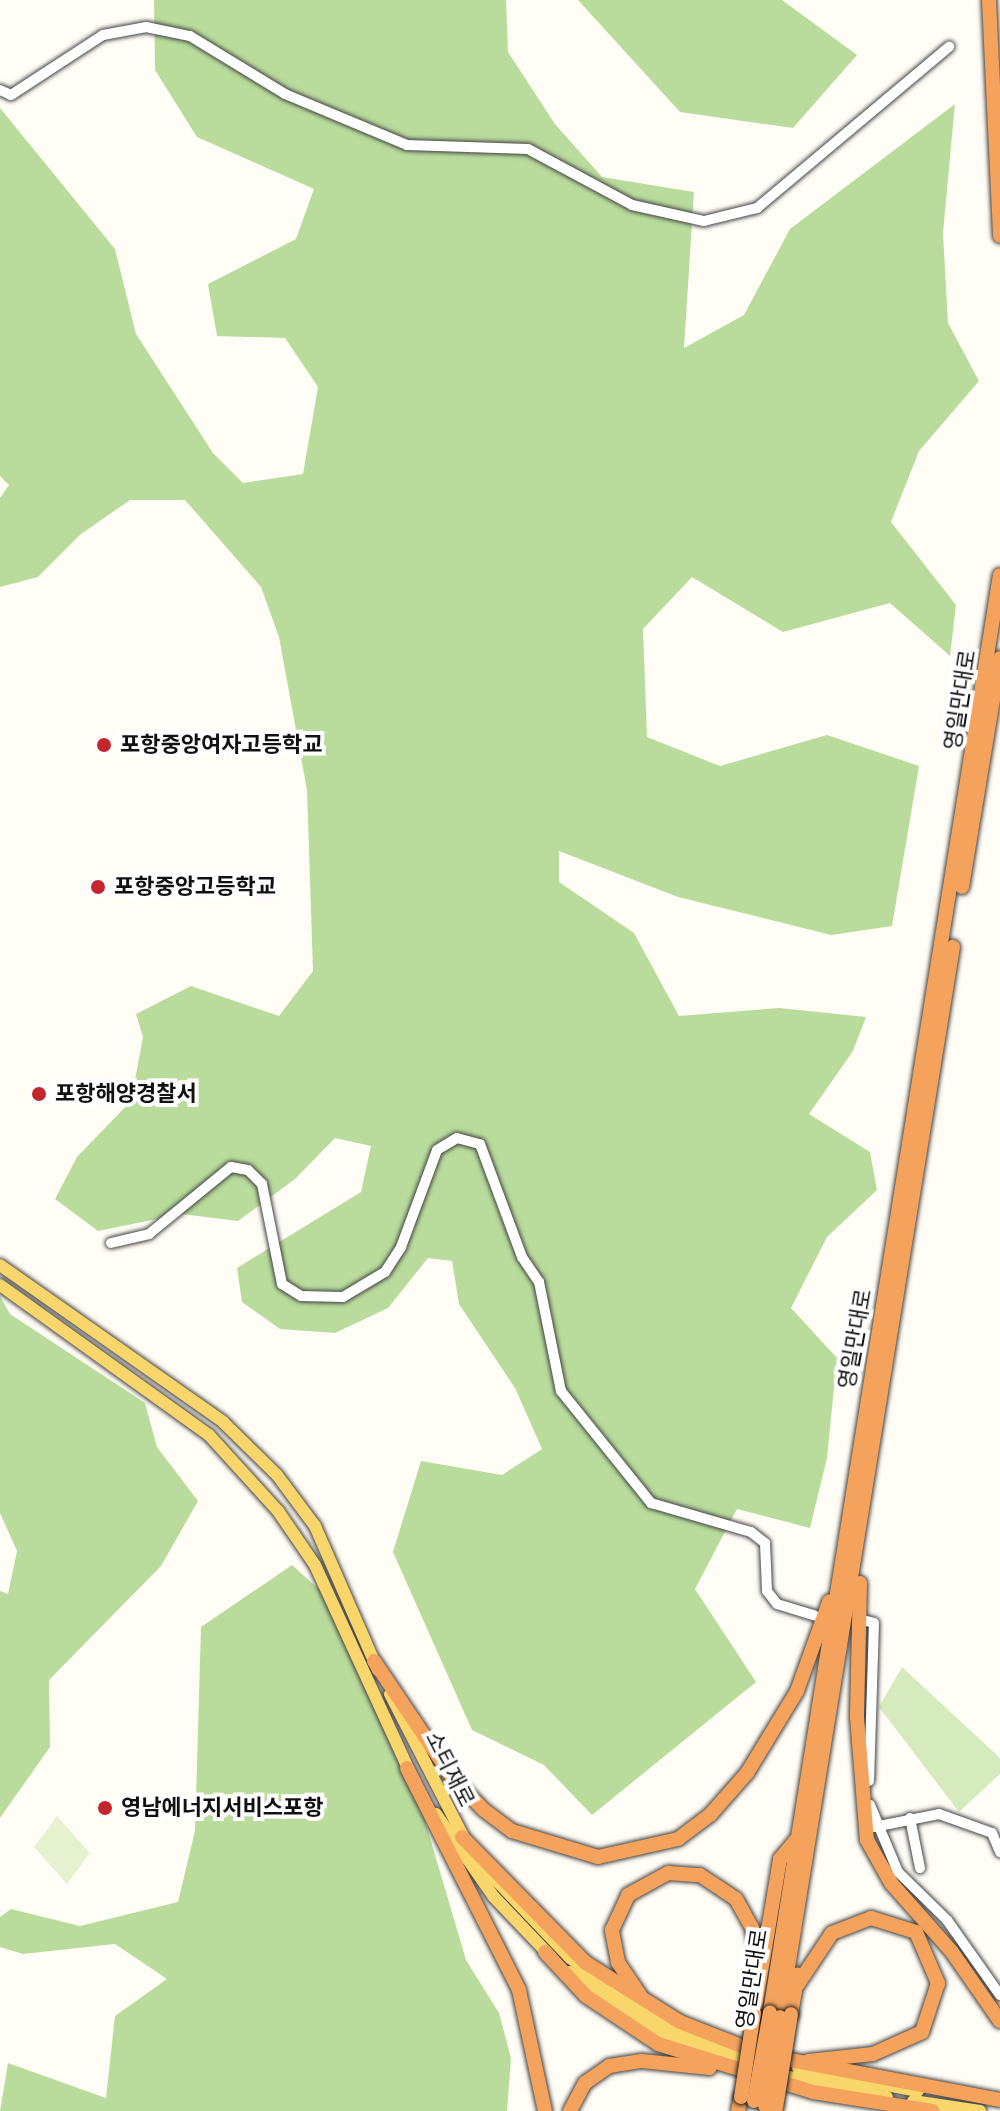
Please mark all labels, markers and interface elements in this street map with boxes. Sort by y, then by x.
street label: 영일만대로 [939,648,981,752]
place label: 포항중앙여자고등학교 [120,732,322,758]
marker: 포항중앙여자고등학교 [95,736,113,754]
place label: 포항중앙고등학교 [114,874,276,900]
marker: 포항중앙고등학교 [89,878,107,896]
place label: 포항해양경찰서 [55,1081,197,1107]
marker: 포항해양경찰서 [30,1085,48,1103]
street label: 영일만대로 [833,1287,877,1391]
street label: 소티재로 [420,1727,480,1811]
place label: 영남에너지서비스포항 [121,1795,323,1821]
marker: 영남에너지서비스포항 [96,1799,114,1817]
street label: 영일만대로 [731,1927,773,2031]

